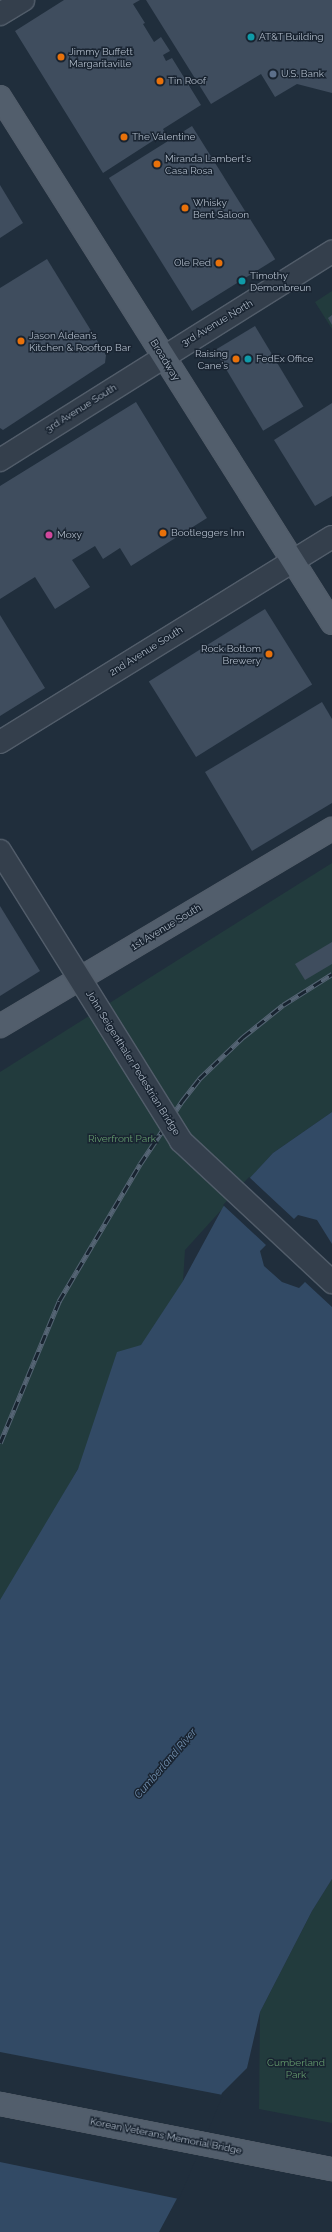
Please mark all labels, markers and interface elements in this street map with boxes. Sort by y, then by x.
place label: AT&T Building [259,31,324,43]
marker: AT&T Building [246,32,256,42]
place label: Jimmy Buffett Margaritaville [69,45,133,68]
marker: Jimmy Buffett Margaritaville [56,52,66,62]
place label: U.S. Bank [281,68,324,80]
marker: U.S. Bank [268,69,278,79]
place label: Tin Roof [168,75,206,87]
marker: Tin Roof [155,76,165,86]
place label: The Valentine [132,131,196,143]
marker: The Valentine [119,132,129,142]
place label: Miranda Lambert's Casa Rosa [165,152,251,176]
marker: Miranda Lambert's Casa Rosa [152,159,162,169]
place label: Whisky Bent Saloon [193,196,249,220]
marker: Whisky Bent Saloon [180,203,190,213]
place label: Ole Red [174,257,211,269]
marker: Ole Red [214,258,224,268]
place label: Timothy Demonbreun [250,269,311,292]
marker: Timothy Demonbreun [237,276,247,286]
street label: 3rd Avenue North [179,297,255,349]
place label: Jason Aldean’s Kitchen & Rooftop Bar [29,329,131,352]
marker: Jason Aldean’s Kitchen & Rooftop Bar [16,336,26,346]
street label: Broadway [148,337,182,383]
place label: Raising Cane's [195,347,228,370]
place label: FedEx Office [256,353,313,365]
marker: Raising Cane's [231,354,241,364]
marker: FedEx Office [243,354,253,364]
street label: 3rd Avenue South [43,381,119,435]
place label: Bootleggers Inn [171,527,245,539]
marker: Bootleggers Inn [158,528,168,538]
place label: Moxy [57,529,82,541]
marker: Moxy [44,530,54,540]
street label: 2nd Avenue South [107,623,185,679]
place label: Rock Bottom Brewery [201,642,261,666]
marker: Rock Bottom Brewery [264,649,274,659]
street label: 1st Avenue South [129,901,203,953]
street label: John Seigenthaler Pedestrian Bridge [83,988,183,1138]
park label: Riverfront Park [88,1133,156,1145]
water label: Cumberland River [132,1726,200,1802]
park label: Cumberland Park [267,2056,325,2080]
street label: Korean Veterans Memorial Bridge [89,2115,243,2157]

